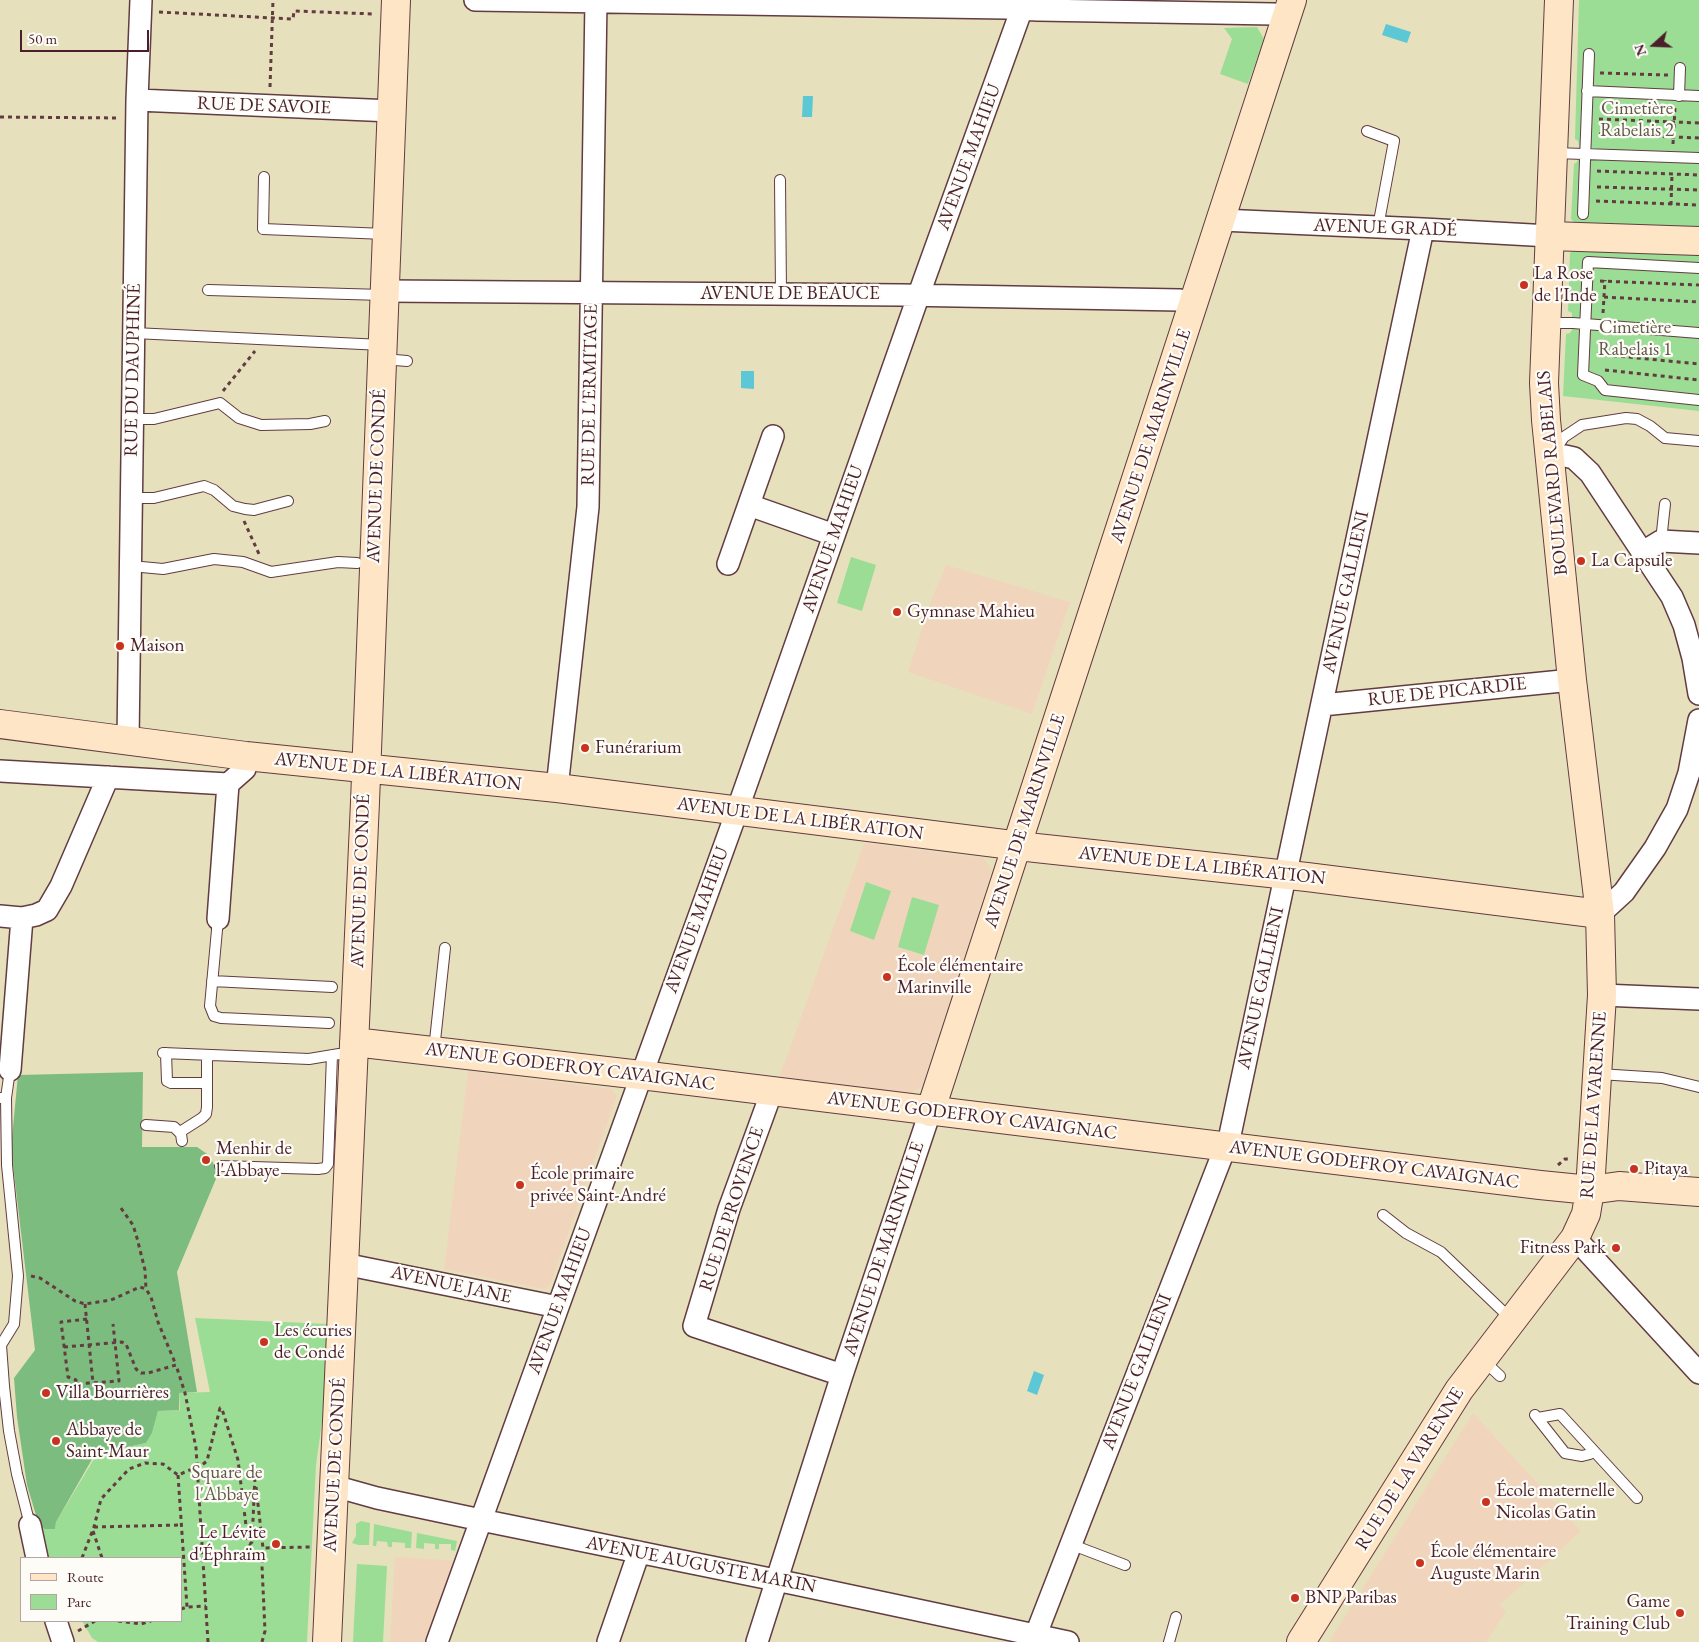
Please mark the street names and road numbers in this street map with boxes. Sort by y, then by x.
street label: AVENUE MAHIEU [932,81,1006,233]
street label: RUE DE SAVOIE [197,92,331,120]
street label: AVENUE GRADÉ [1313,214,1457,242]
street label: RUE DU DAUPHINÉ [120,283,146,457]
street label: AVENUE DE BEAUCE [700,283,880,305]
street label: RUE DE L'ERMITAGE [577,304,603,486]
street label: AVENUE DE MARINVILLE [1106,326,1196,546]
street label: BOULEVARD RABELAIS [1533,370,1573,576]
street label: AVENUE DE CONDÉ [363,388,391,564]
street label: AVENUE MAHIEU [797,462,869,616]
street label: AVENUE GALLIENI [1318,509,1374,675]
street label: RUE DE PICARDIE [1366,672,1528,712]
street label: AVENUE DE MARINVILLE [980,711,1070,931]
street label: AVENUE DE LA LIBÉRATION [273,748,523,796]
street label: AVENUE DE CONDÉ [347,793,375,969]
street label: AVENUE DE LA LIBÉRATION [675,793,925,845]
street label: AVENUE DE LA LIBÉRATION [1077,842,1327,890]
street label: AVENUE MAHIEU [660,844,734,996]
street label: AVENUE GALLIENI [1233,905,1289,1071]
street label: RUE DE LA VARENNE [1576,1011,1612,1199]
street label: AVENUE GODEFROY CAVAIGNAC [424,1038,716,1096]
street label: AVENUE GODEFROY CAVAIGNAC [826,1087,1118,1145]
street label: RUE DE PROVENCE [695,1124,769,1294]
street label: AVENUE GODEFROY CAVAIGNAC [1228,1136,1520,1194]
street label: AVENUE DE MARINVILLE [839,1139,929,1359]
street label: AVENUE MAHIEU [523,1225,597,1377]
street label: AVENUE JANE [389,1261,513,1309]
street label: AVENUE GALLIENI [1097,1291,1177,1453]
street label: AVENUE DE CONDÉ [319,1377,351,1553]
street label: RUE DE LA VARENNE [1351,1383,1469,1555]
street label: AVENUE AUGUSTE MARIN [584,1531,818,1599]

